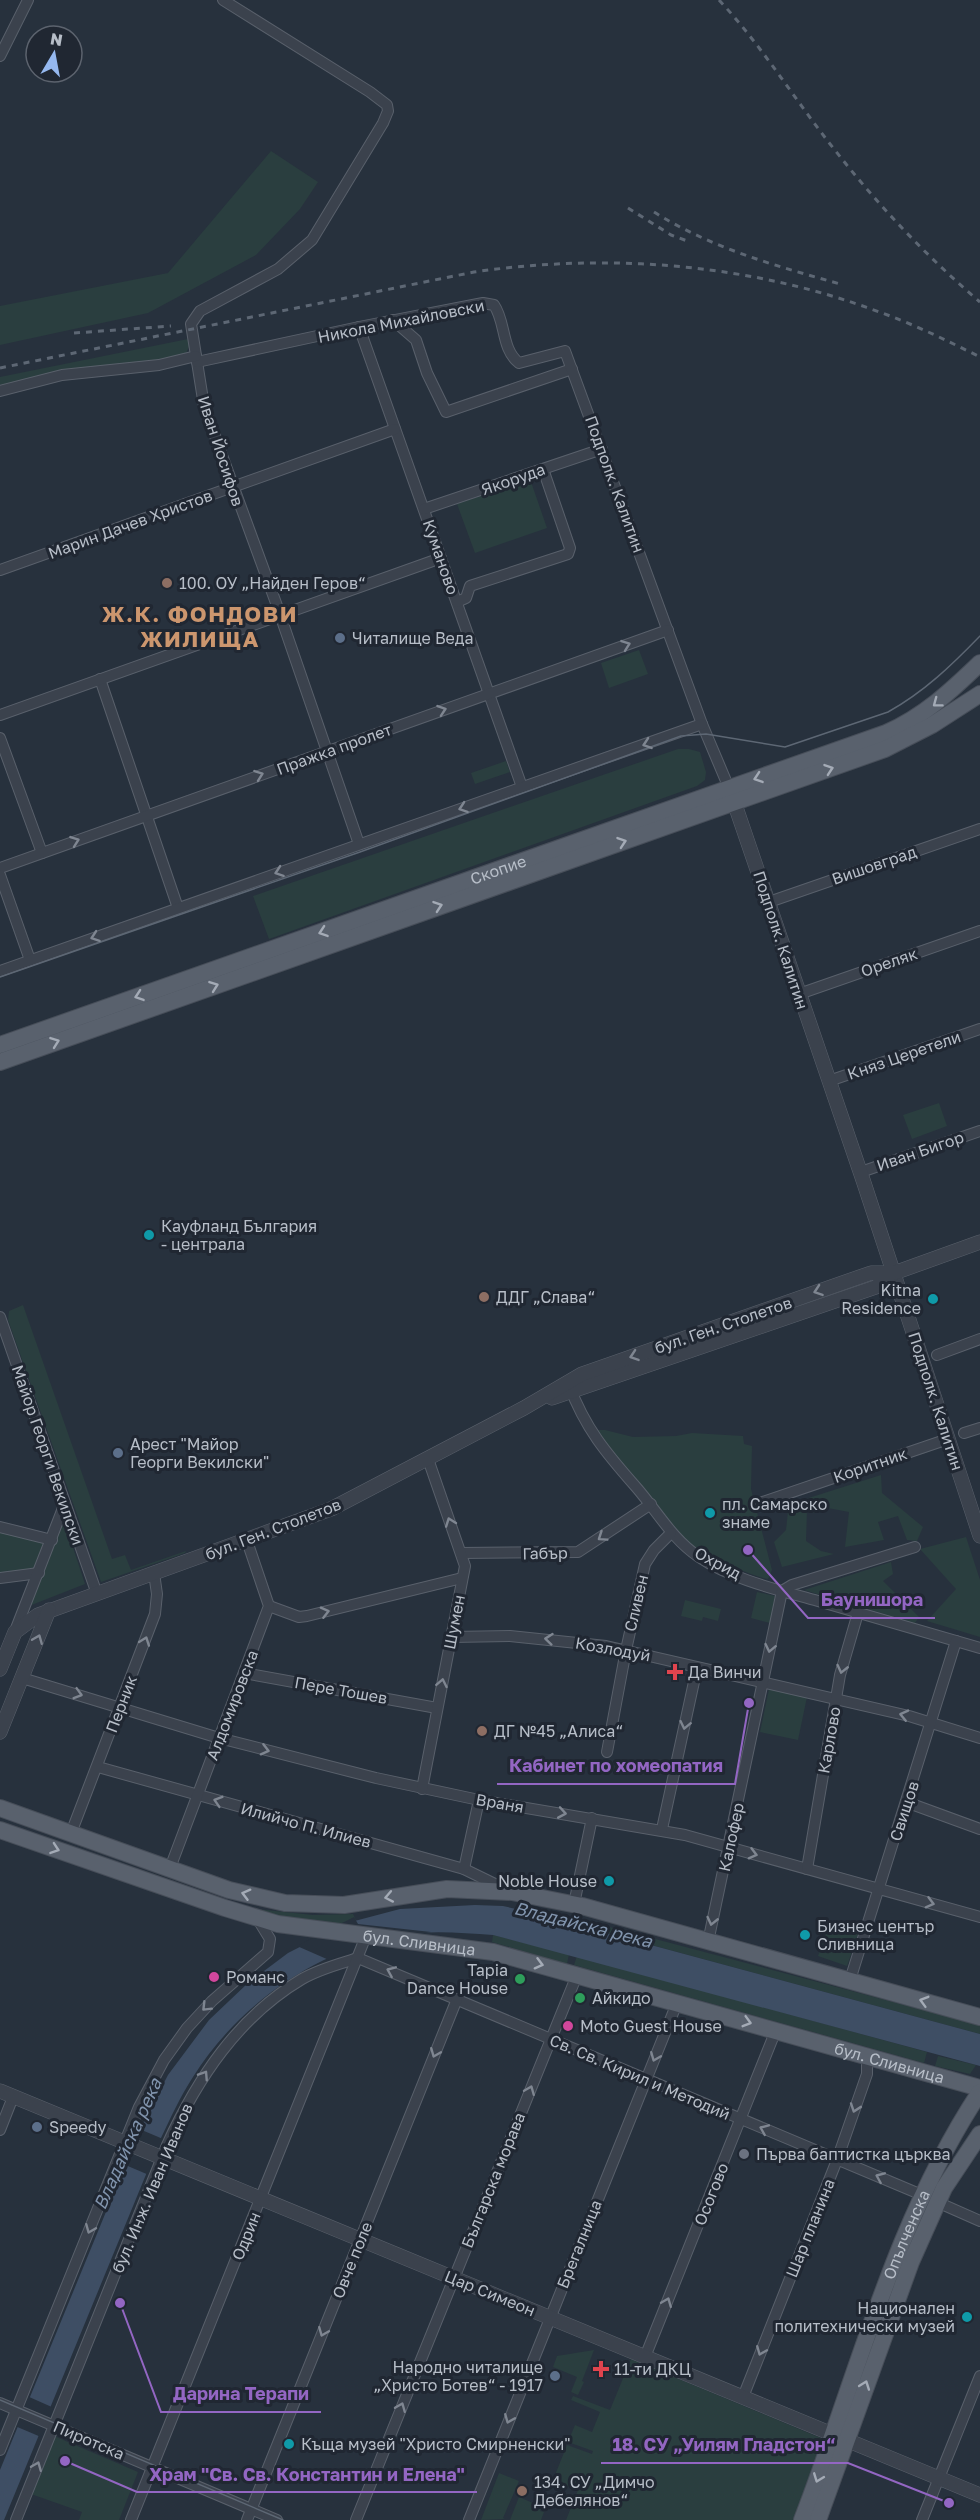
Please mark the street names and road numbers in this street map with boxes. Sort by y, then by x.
street label: Никола Михайловски [316,295,486,347]
street label: Иван Йосифов [194,393,248,509]
street label: Подполк. Калитин [581,413,649,555]
street label: Якоруда [478,459,548,499]
street label: Марин Дачев Христов [45,485,215,563]
street label: Куманово [419,517,463,597]
street label: Пражка пролет [274,719,394,779]
street label: Вишовград [829,841,919,889]
street label: Скопие [467,851,529,889]
street label: Подполк. Калитин [749,868,813,1012]
street label: Ореляк [858,943,920,981]
street label: Княз Церетели [845,1026,963,1084]
street label: Иван Бигор [874,1127,966,1175]
street label: бул. Ген. Столетов [652,1292,794,1358]
street label: Подполк. Калитин [904,1329,968,1473]
street label: Майор Георги Векилски [8,1362,88,1548]
street label: Коритник [831,1443,909,1487]
street label: бул. Ген. Столетов [202,1494,344,1564]
street label: Охрид [691,1542,745,1584]
street label: Габър [522,1543,568,1563]
street label: Сливен [620,1573,652,1633]
street label: Шумен [439,1593,469,1651]
street label: Козлодуй [574,1633,652,1665]
street label: Алдомировска [202,1647,262,1763]
street label: Перник [101,1672,141,1736]
street label: Пере Тошев [293,1672,389,1708]
street label: Карлово [813,1705,845,1775]
street label: Свищов [885,1779,923,1843]
street label: Враня [474,1789,526,1817]
street label: Илийчо П. Илиев [239,1798,373,1852]
street label: Калофер [714,1801,748,1873]
street label: бул. Сливница [362,1925,477,1960]
street label: Св. Св. Кирил и Методий [547,2030,733,2124]
street label: бул. Сливница [832,2038,947,2088]
street label: бул. Инж. Иван Иванов [107,2100,197,2276]
street label: Българска морава [457,2109,529,2251]
street label: Осогово [689,2160,733,2228]
street label: Шар планина [781,2176,839,2280]
street label: Опълченска [879,2186,934,2282]
street label: Брегалница [552,2197,606,2291]
street label: Одрин [227,2209,265,2263]
street label: Овче поле [328,2219,376,2301]
street label: Цар Симеон [442,2266,538,2320]
street label: Пиротска [50,2416,128,2464]

